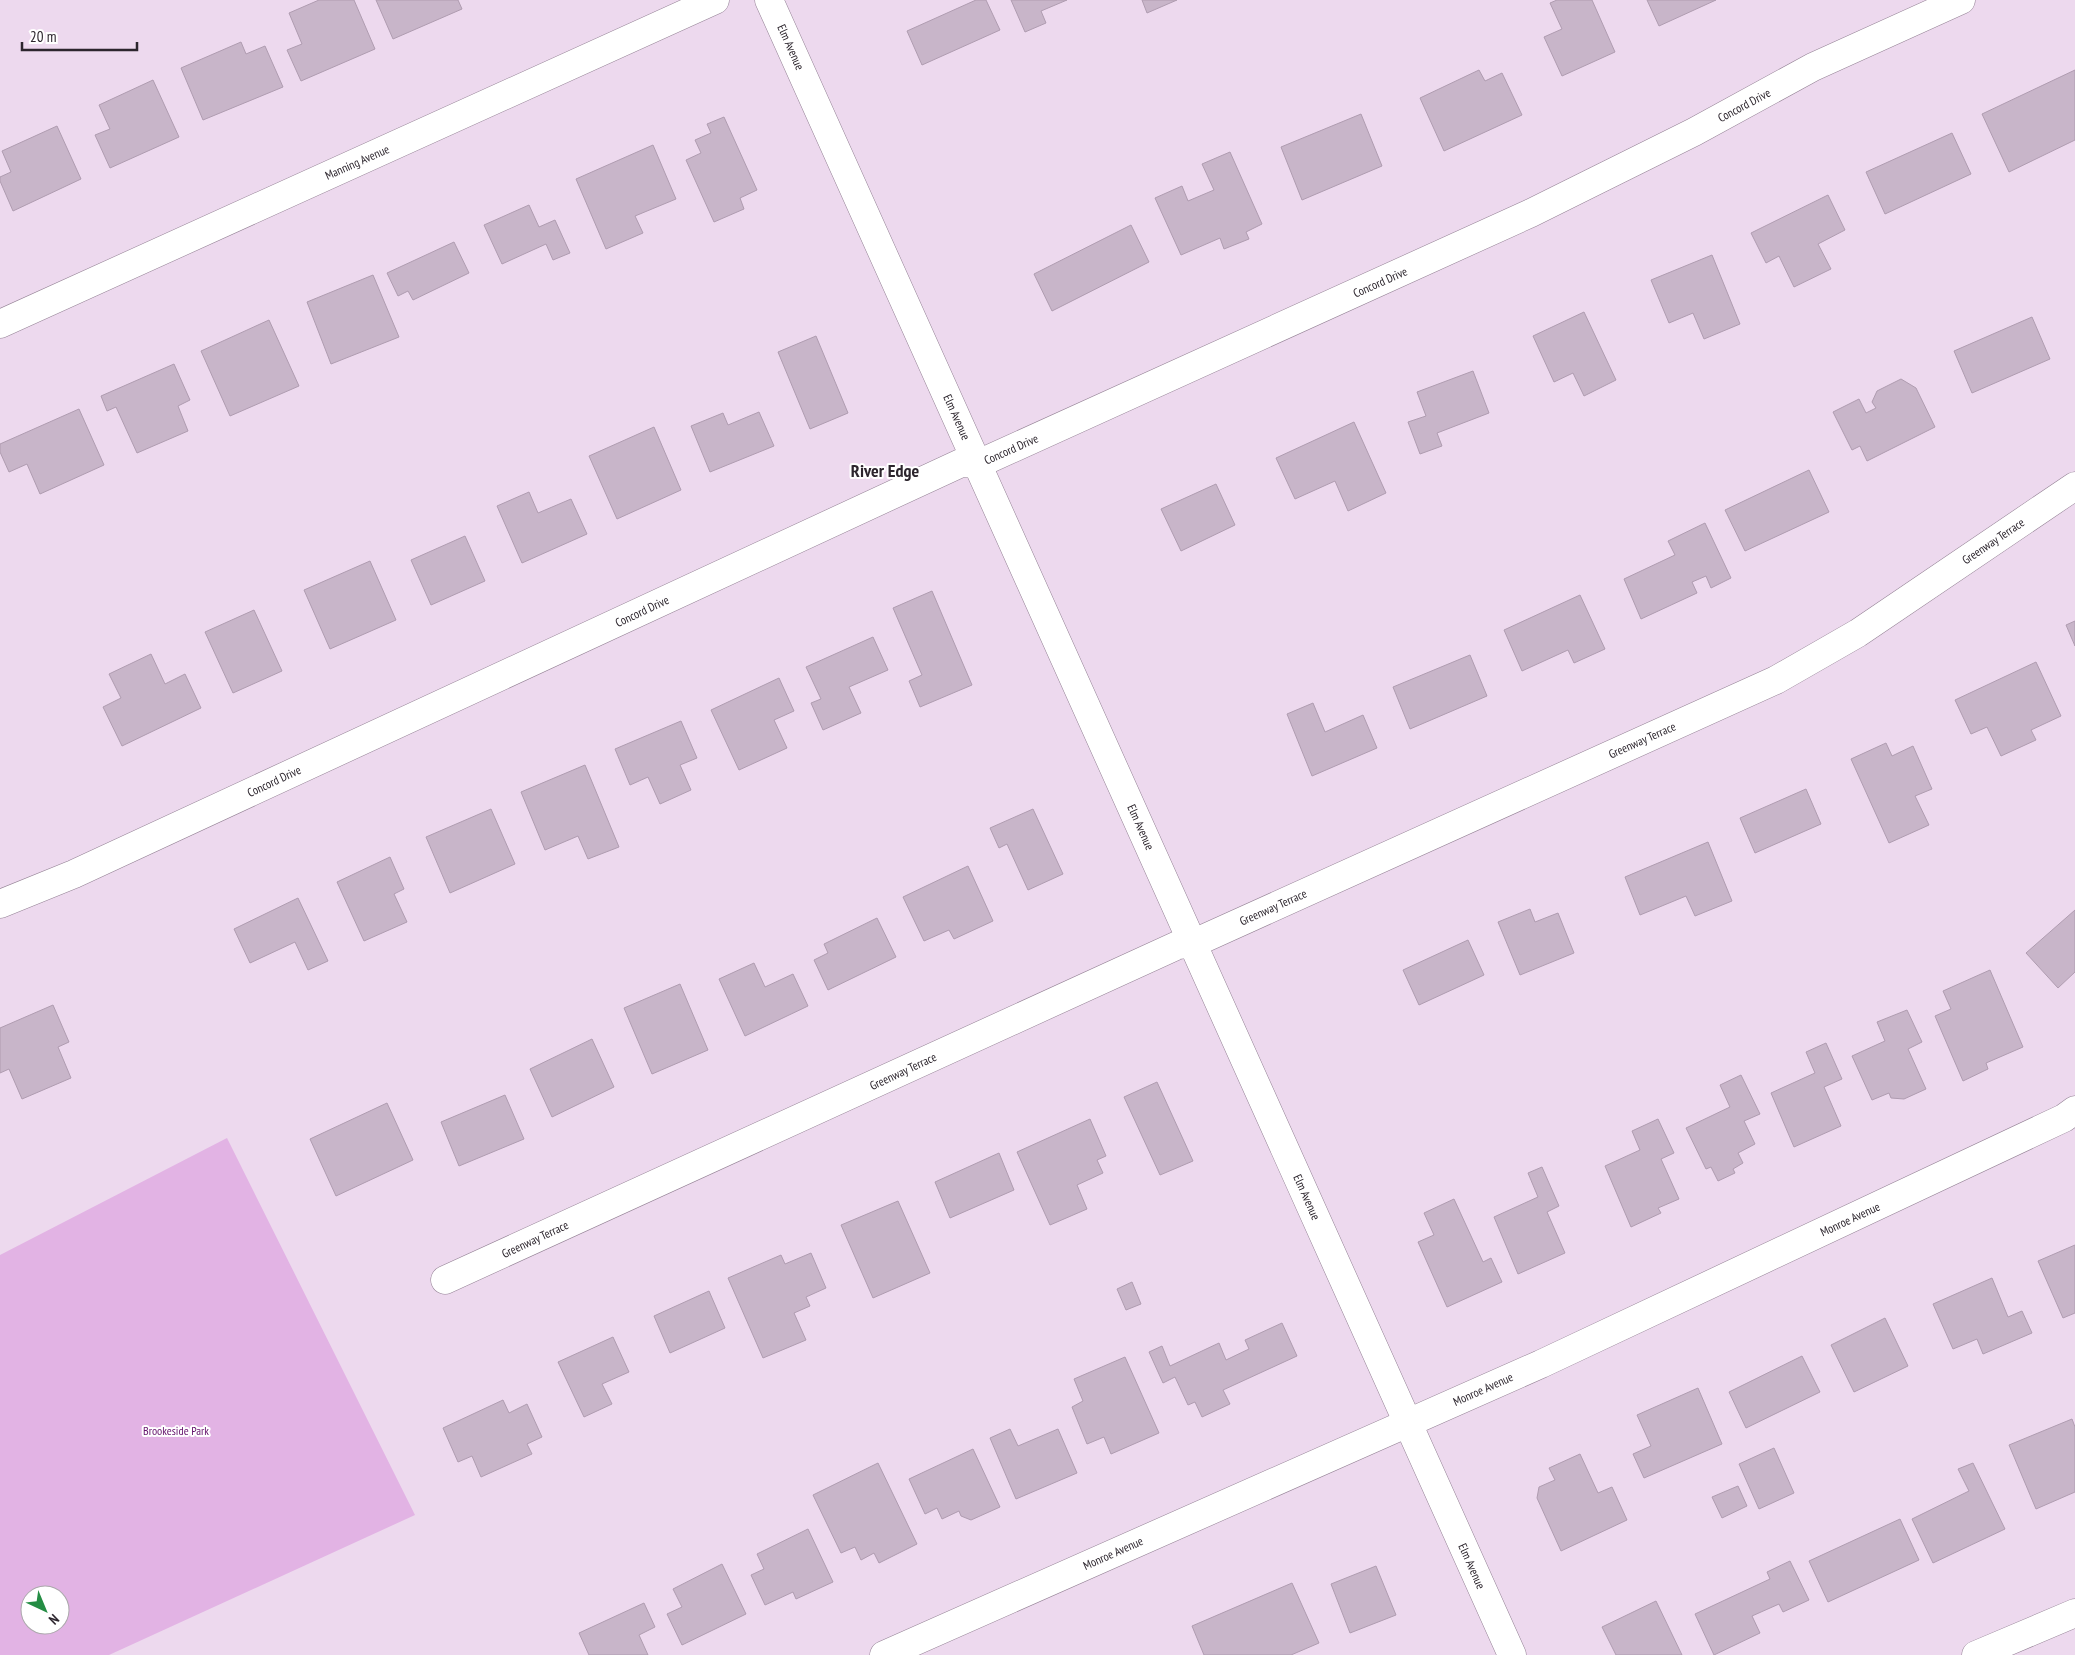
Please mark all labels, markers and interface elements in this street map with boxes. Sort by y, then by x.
scale bar [22,20,138,52]
street label: Elm Avenue [774,22,808,72]
text: 20 m [30,27,56,46]
street label: Concord Drive [1715,85,1773,125]
street label: Manning Avenue [323,141,391,183]
street label: Concord Drive [1351,263,1409,301]
street label: Elm Avenue [940,392,974,442]
street label: Concord Drive [982,430,1040,468]
district label: River Edge [851,459,919,482]
street label: Greenway Terrace [1959,515,2027,567]
street label: Concord Drive [613,592,671,630]
street label: Greenway Terrace [1606,718,1678,762]
street label: Concord Drive [245,762,303,800]
street label: Elm Avenue [1124,802,1158,852]
street label: Greenway Terrace [1237,885,1309,929]
street label: Greenway Terrace [867,1049,939,1093]
street label: Elm Avenue [1290,1172,1324,1222]
street label: Monroe Avenue [1818,1199,1882,1239]
street label: Greenway Terrace [499,1217,571,1261]
street label: Monroe Avenue [1451,1369,1515,1409]
park label: Brookeside Park [143,1423,209,1438]
street label: Monroe Avenue [1081,1533,1145,1573]
street label: Elm Avenue [1455,1541,1489,1591]
north arrow [20,1585,70,1635]
text: N [45,1610,63,1628]

